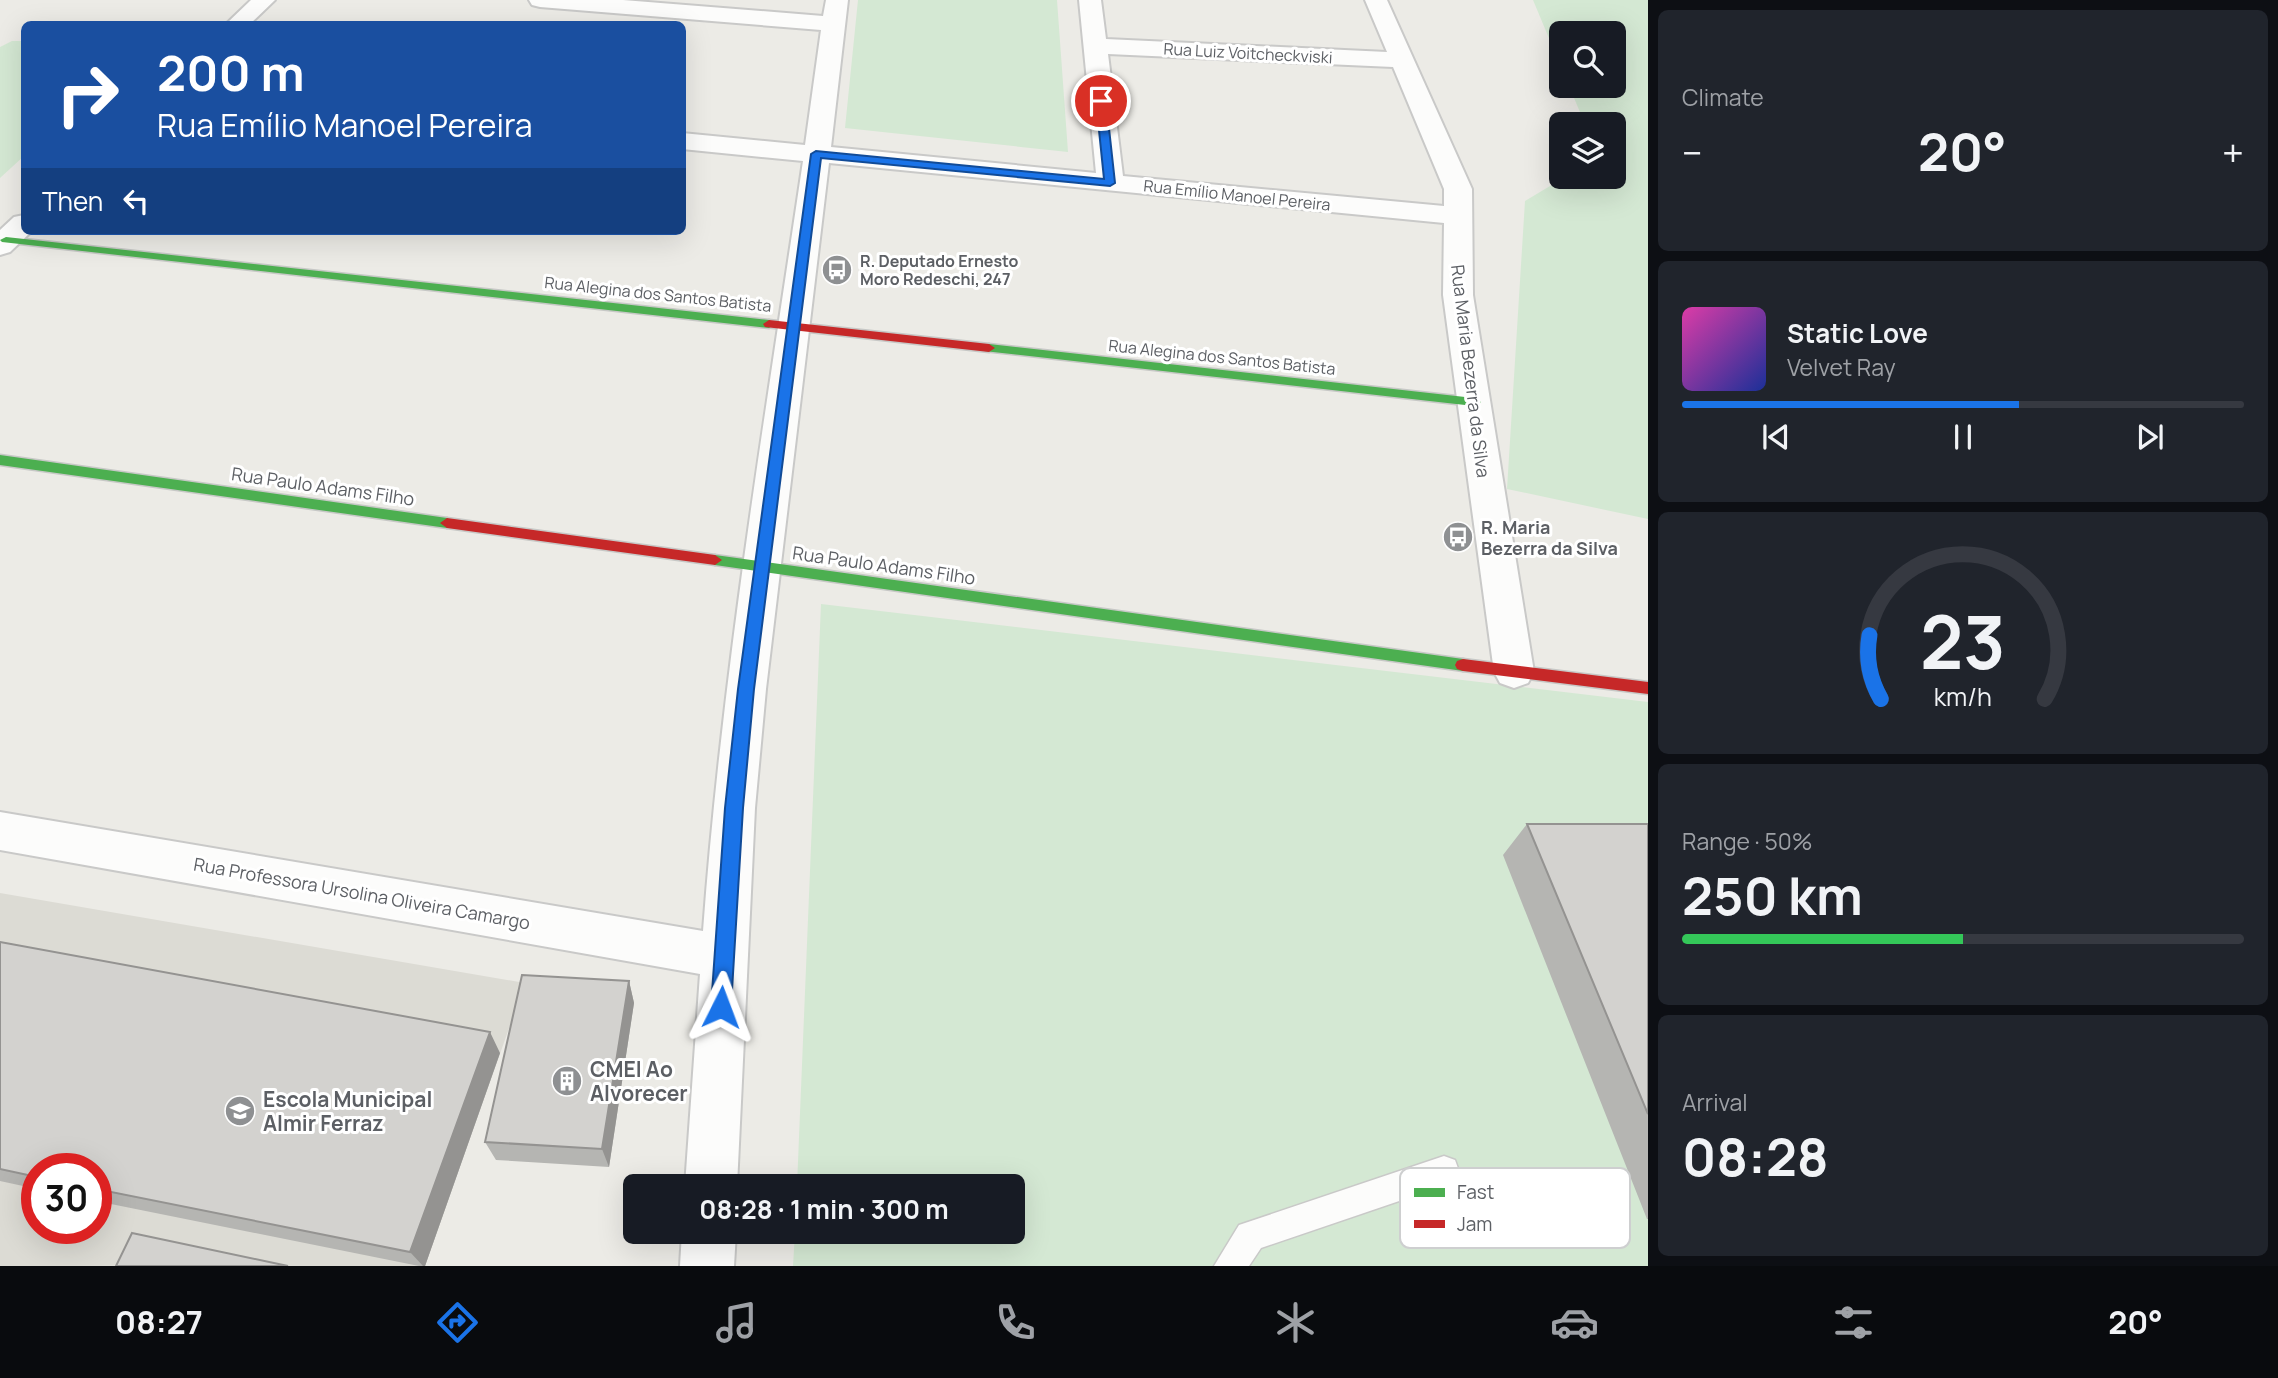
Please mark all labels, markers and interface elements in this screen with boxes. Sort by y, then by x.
map controls [1549,21,1626,189]
button: search [1549,21,1626,98]
street label: Rua Luiz Voitcheckviski [1163,38,1333,68]
text: 200 m [157,39,305,106]
icon: right [42,49,133,140]
pin [1071,71,1131,131]
text: Climate [1682,81,1764,113]
icon: arrive [1082,82,1120,120]
text: Rua Emílio Manoel Pereira [157,103,533,147]
button: layers [1549,112,1626,189]
text: 20° [1918,116,2007,187]
text: − [1682,126,1703,178]
text: + [2222,126,2244,178]
street label: Rua Emílio Manoel Pereira [1142,174,1332,216]
icon: left [117,182,155,220]
text: Then [42,183,103,219]
place label: R. Deputado Ernesto Moro Redeschi, 247 [860,250,1019,290]
bus stop icon: R. Deputado Ernesto Moro Redeschi, 247 [820,253,854,287]
street label: Rua Maria Bezerra da Silva [1446,263,1496,479]
street label: Rua Alegina dos Santos Batista [543,271,773,317]
text: Static Love [1787,315,1928,351]
street label: Rua Alegina dos Santos Batista [1107,334,1337,380]
text: Velvet Ray [1787,351,1896,383]
icon: previous [1757,418,1795,456]
icon: pause [1944,418,1982,456]
icon: next [2131,418,2169,456]
street label: Rua Paulo Adams Filho [230,461,416,511]
place label: R. Maria Bezerra da Silva [1481,515,1618,560]
bus stop icon: R. Maria Bezerra da Silva [1441,520,1475,554]
street label: Rua Paulo Adams Filho [791,540,977,590]
text: 23 [1920,591,2006,691]
text: km/h [1934,679,1992,714]
text: Range · 50% [1682,825,1812,857]
street label: Rua Professora Ursolina Oliveira Camargo [192,852,532,934]
text: 250 km [1682,860,1863,931]
position arrow [684,970,758,1044]
place label: CMEI Ao Alvorecer [590,1055,688,1107]
building icon: CMEI Ao Alvorecer [550,1064,584,1098]
place label: Escola Municipal Almir Ferraz [263,1085,432,1137]
text: Arrival [1682,1086,1748,1118]
school or university icon: Escola Municipal Almir Ferraz [223,1094,257,1128]
text: 08:28 [1682,1121,1829,1192]
speed limit sign: 30 [21,1153,112,1244]
legend [1400,1168,1630,1248]
text: Fast [1457,1179,1494,1205]
text: 08:28 · 1 min · 300 m [699,1191,949,1227]
text: Jam [1457,1211,1492,1237]
icon: directions [433,1298,482,1347]
icon: music [712,1298,761,1347]
icon: phone [991,1298,1040,1347]
icon: climate [1271,1298,1320,1347]
icon: car [1550,1298,1599,1347]
icon: filters [1829,1298,1878,1347]
text: 08:27 [115,1300,203,1344]
text: 20° [2108,1300,2163,1344]

